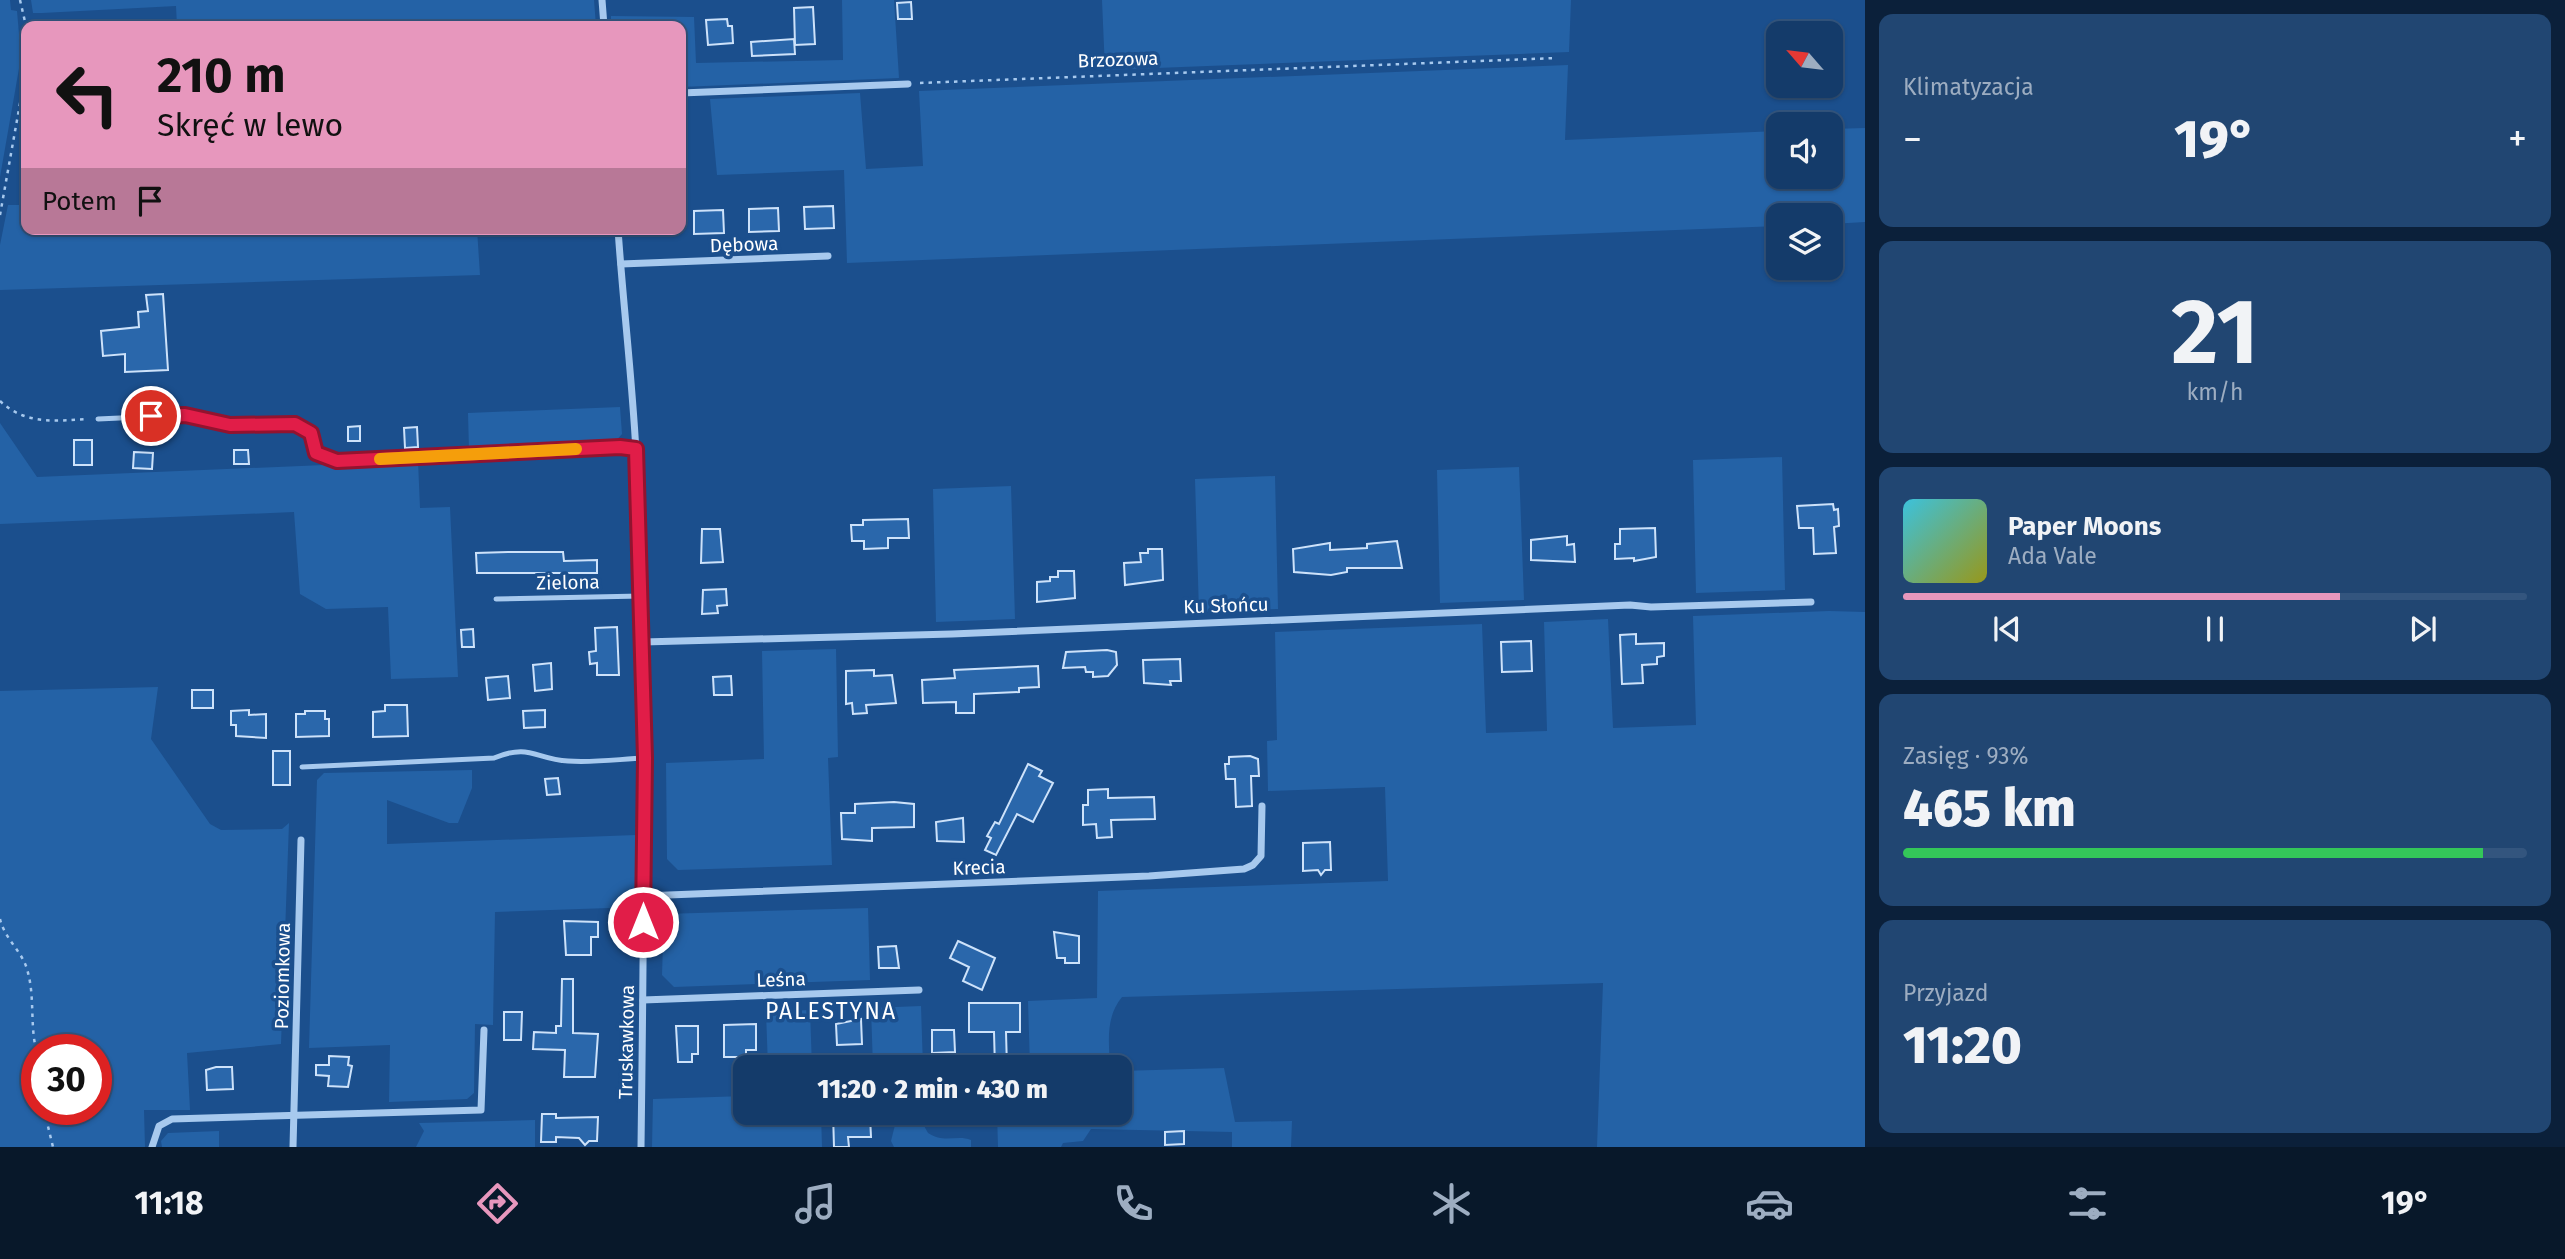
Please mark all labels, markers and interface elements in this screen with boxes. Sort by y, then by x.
north arrow [1766,21,1843,98]
map controls [1766,21,1843,280]
text: 210 m [157,46,286,105]
street label: Brzozowa [1077,47,1159,72]
icon: left [42,49,133,140]
text: Klimatyzacja [1903,73,2034,101]
text: Skręć w lewo [157,106,343,144]
text: 19° [2174,108,2256,171]
button: sound [1766,112,1843,189]
text: − [1903,116,1922,162]
text: + [2508,116,2527,162]
icon: arrive [131,182,169,220]
text: Potem [42,186,117,217]
button: layers [1766,203,1843,280]
street label: Dębowa [709,232,779,257]
text: 21 [2171,278,2259,387]
text: km/h [2187,378,2243,406]
pin [121,386,181,446]
icon: arrive [132,397,170,435]
text: Paper Moons [2008,511,2161,542]
text: Ada Vale [2008,542,2097,570]
street label: Zielona [536,570,600,595]
street label: Ku Słońcu [1183,593,1269,618]
icon: previous [1988,610,2026,648]
icon: pause [2196,610,2234,648]
icon: next [2404,610,2442,648]
text: Zasięg · 93% [1903,742,2028,770]
text: 465 km [1903,777,2076,840]
street label: Krecia [952,855,1006,880]
position arrow [606,885,680,959]
street label: Poziomkowa [270,922,295,1030]
street label: Leśna [756,967,806,992]
text: Przyjazd [1903,979,1989,1007]
street label: Truskawkowa [614,985,639,1099]
district label: PALESTYNA [765,997,897,1025]
text: 11:20 [1903,1014,2022,1077]
speed limit sign: 30 [21,1034,112,1125]
text: 11:20 · 2 min · 430 m [817,1074,1048,1105]
icon: directions [473,1179,522,1228]
icon: music [791,1179,840,1228]
icon: phone [1109,1179,1158,1228]
icon: climate [1427,1179,1476,1228]
icon: car [1745,1179,1794,1228]
icon: filters [2063,1179,2112,1228]
text: 11:18 [135,1184,204,1222]
text: 19° [2381,1184,2430,1222]

